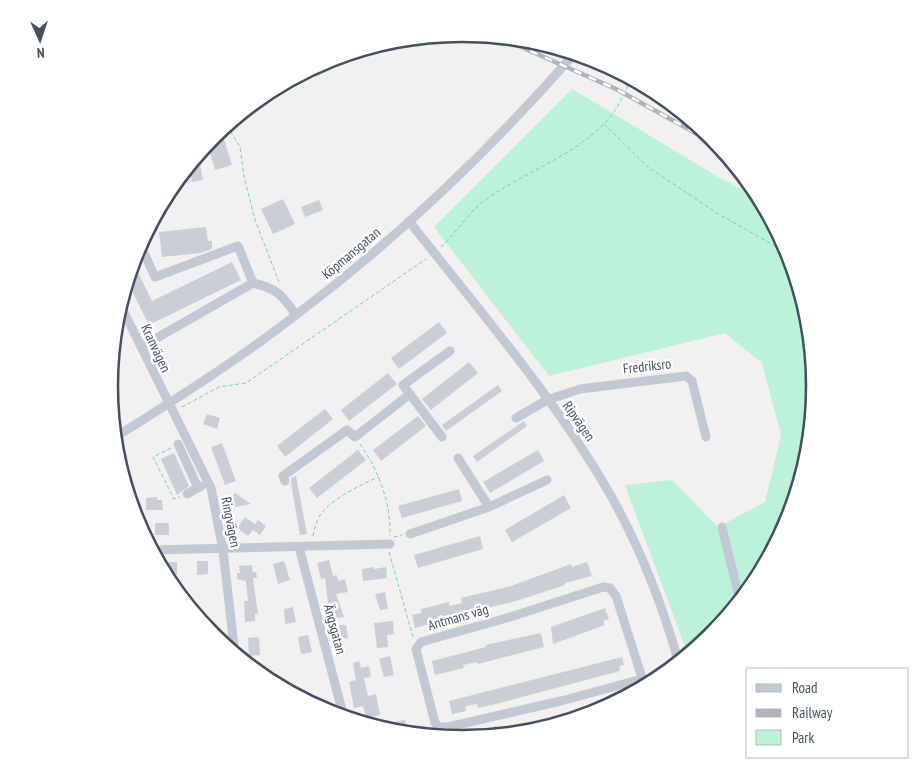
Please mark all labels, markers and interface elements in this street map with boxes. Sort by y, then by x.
north arrow [15,15,65,65]
text: N [36,44,45,62]
street label: Köpmansgatan [318,223,384,283]
street label: Kranvägen [137,321,175,375]
street label: Fredriksro [622,355,672,377]
street label: Ripvägen [559,398,599,444]
street label: Ringvägen [217,495,245,549]
street label: Antmans väg [426,600,490,634]
street label: Ängsgatan [320,602,350,656]
legend [746,668,909,758]
text: Road [792,678,818,697]
text: Railway [792,703,833,722]
text: Park [792,728,814,747]

